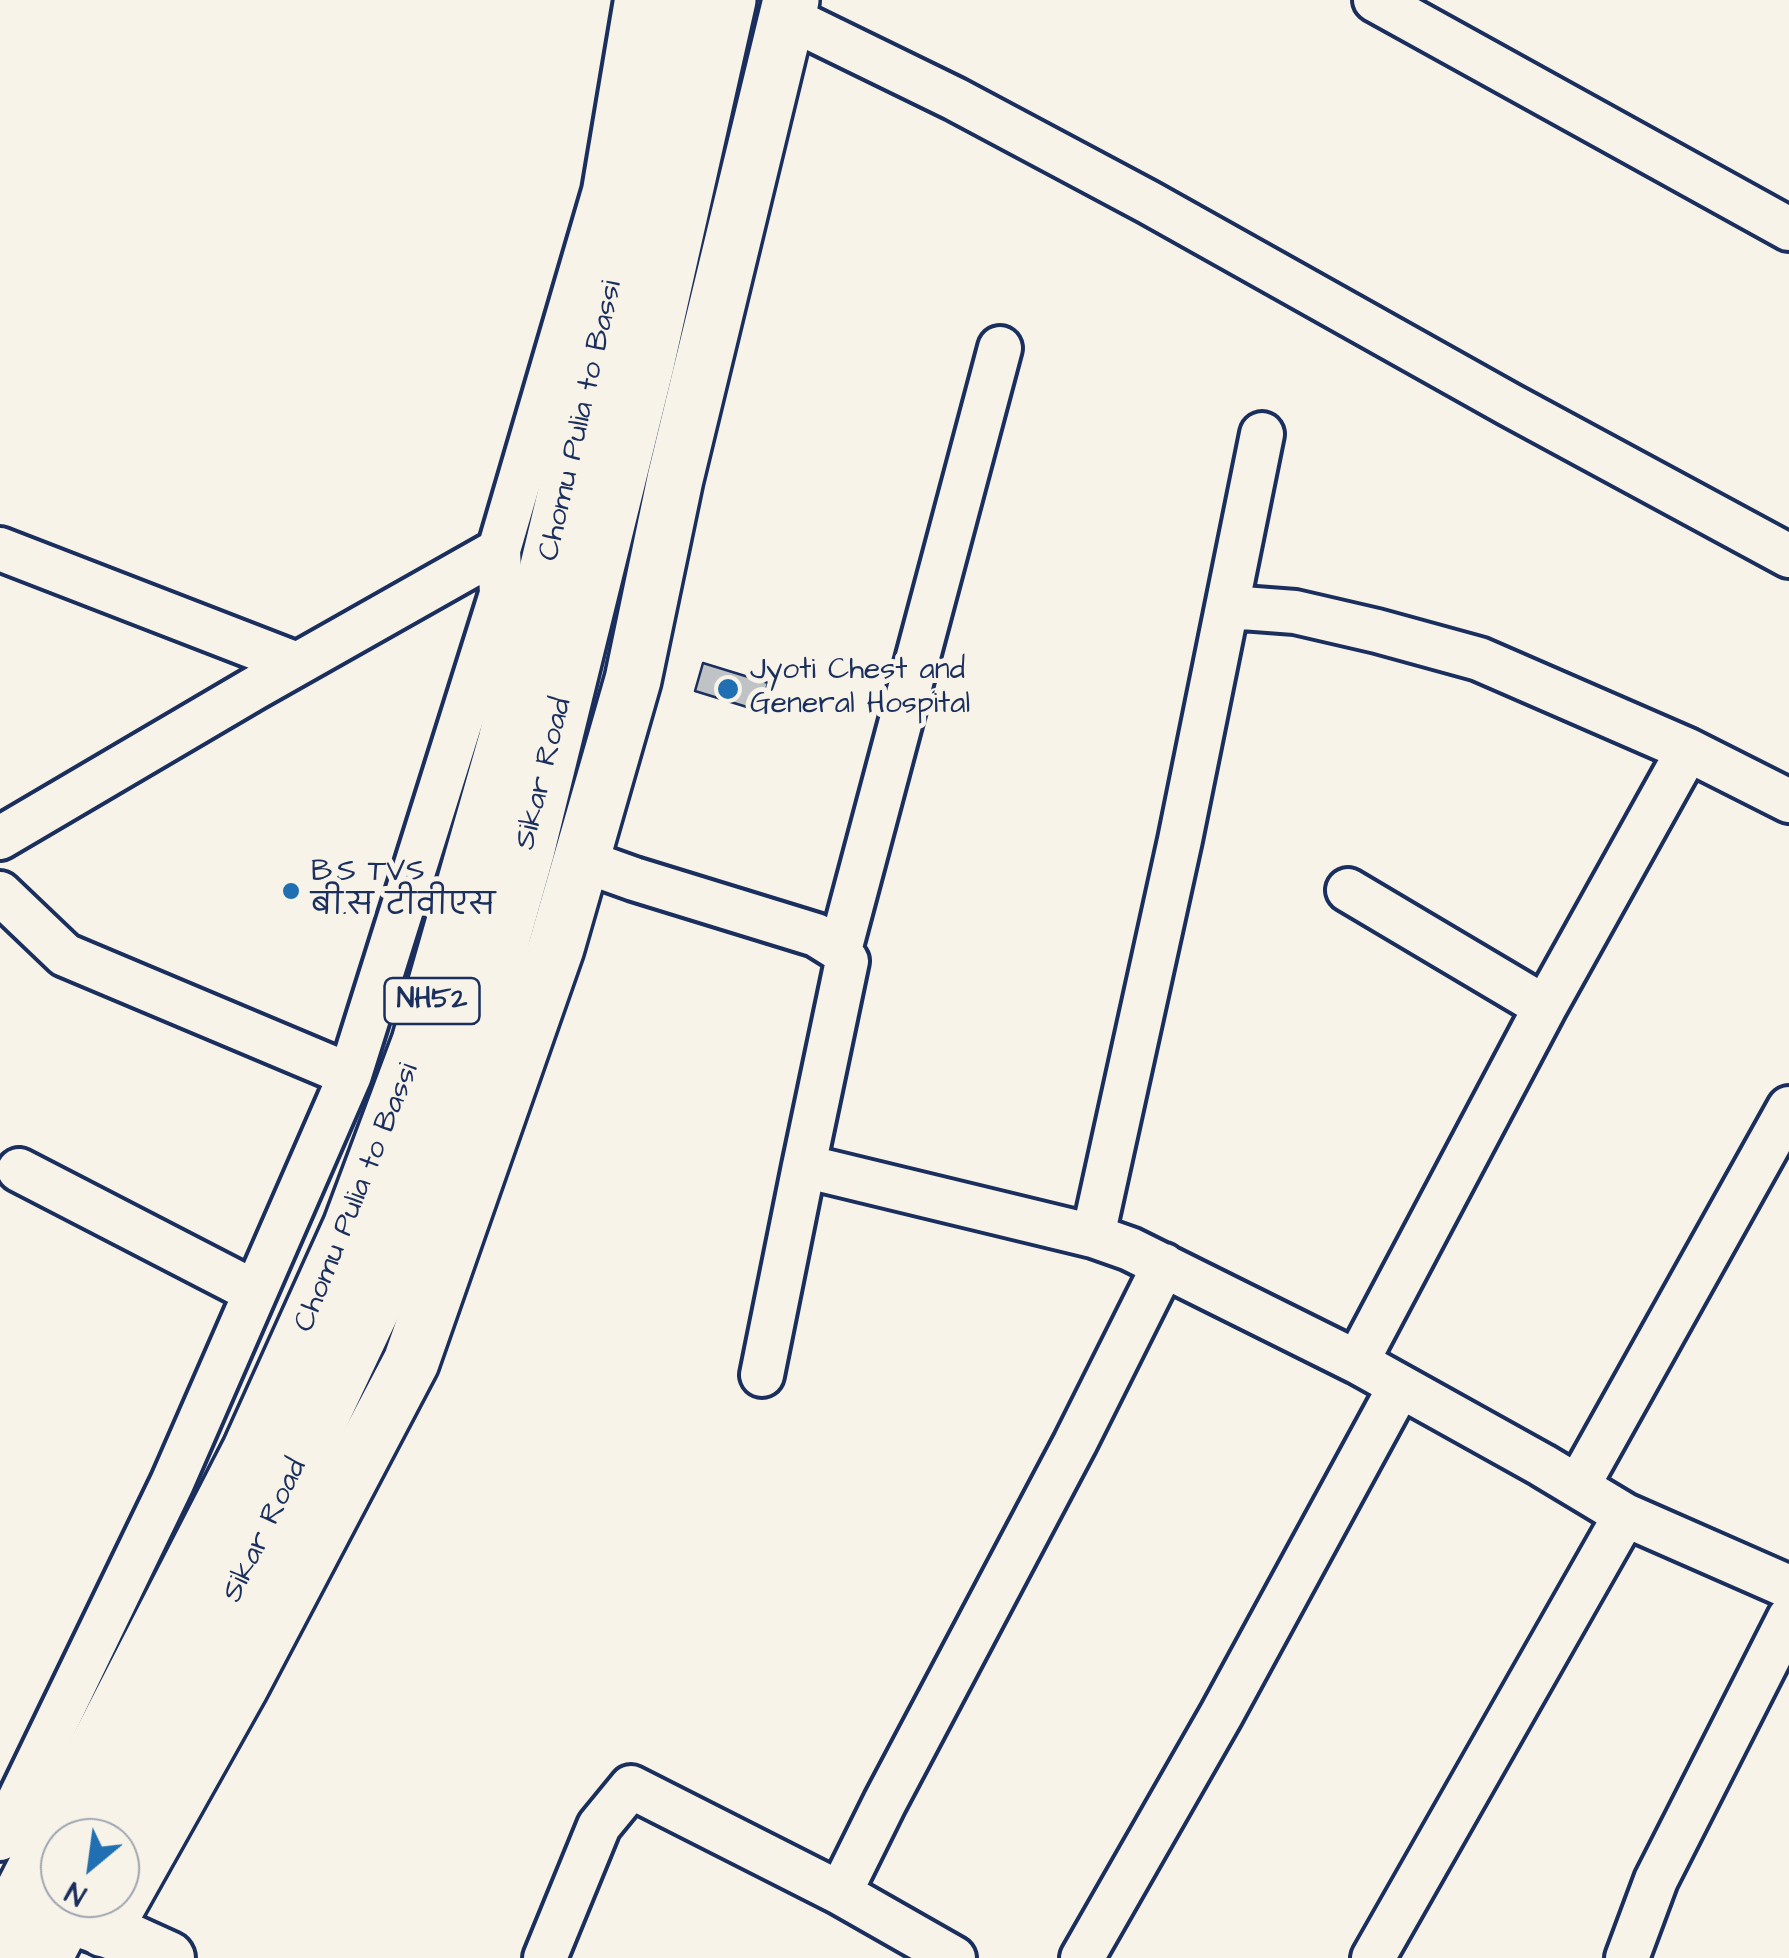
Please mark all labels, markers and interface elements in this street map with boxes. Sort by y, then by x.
street label: Chomu Pulia to Bassi [532,277,632,565]
place label: Jyoti Chest and General Hospital [750,654,970,724]
marker: Jyoti Chest and General Hospital [715,676,741,702]
street label: Sikar Road [509,694,581,854]
place label: B.S TVS बी.स टीवीएस [311,856,495,926]
marker: B.S TVS बी.स टीवीएस [280,880,302,902]
road number: NH52 [384,978,480,1024]
street label: Chomu Pulia to Bassi [288,1058,428,1338]
street label: Sikar Road [216,1453,316,1609]
north arrow [40,1818,140,1918]
text: N [59,1872,93,1914]

